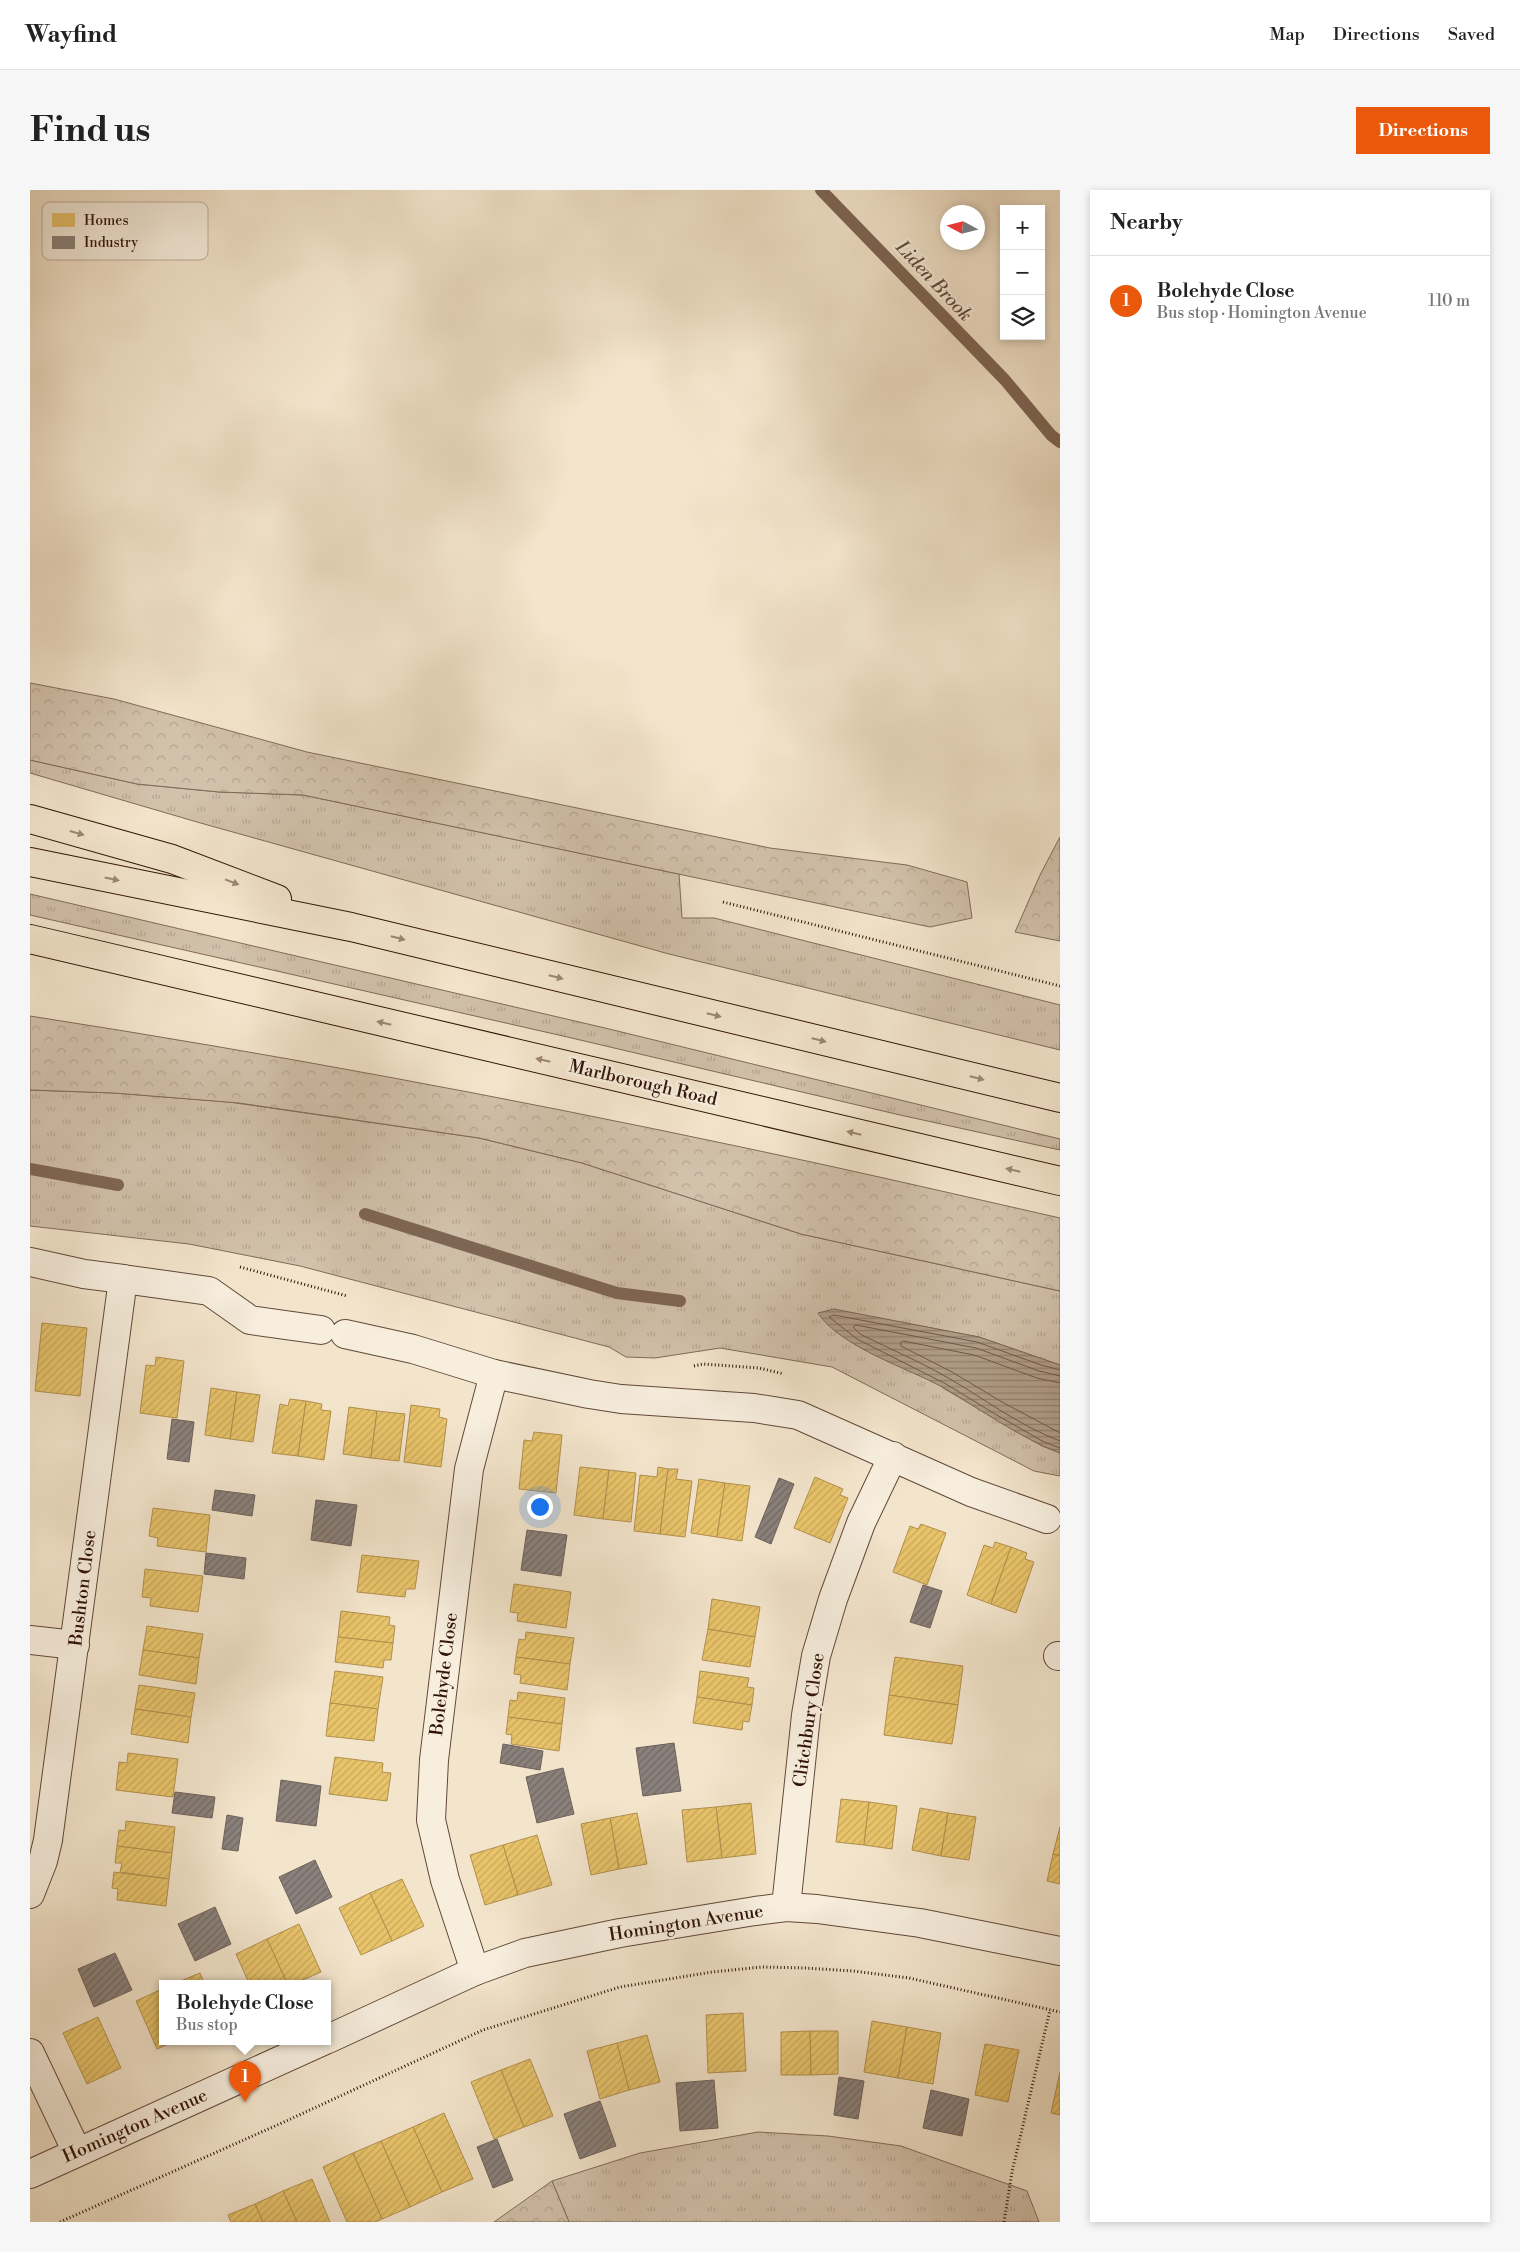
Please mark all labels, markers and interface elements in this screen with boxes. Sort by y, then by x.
text: Wayfind [25,20,117,50]
text: Map [1269,23,1305,46]
text: Directions [1333,23,1420,46]
text: Saved [1448,23,1495,46]
button: Directions [1356,107,1490,154]
text: Find us [30,109,150,152]
legend [42,202,208,260]
north arrow [940,205,985,250]
map controls [1000,205,1045,340]
button: + [1000,205,1045,250]
text: Nearby [1110,210,1183,236]
text: Homes [84,212,129,230]
text: Industry [84,234,138,252]
water label: Liden Brook [890,235,977,326]
button: − [1000,250,1045,295]
text: Bolehyde Close [1157,279,1295,303]
text: 1 [1122,291,1130,311]
text: 110 m [1428,291,1470,311]
button: layers [1000,295,1045,340]
text: Bus stop · Homington Avenue [1157,303,1367,323]
one-way arrow [69,829,84,837]
one-way arrow [104,876,120,884]
one-way arrow [224,879,239,886]
one-way arrow [391,934,406,942]
one-way arrow [549,973,564,981]
one-way arrow [707,1011,722,1019]
one-way arrow [377,1019,392,1027]
one-way arrow [811,1036,826,1044]
street label: Marlborough Road [567,1055,720,1111]
one-way arrow [535,1056,550,1064]
one-way arrow [969,1074,984,1082]
one-way arrow [847,1129,862,1137]
one-way arrow [1005,1166,1020,1174]
your location [527,1494,553,1520]
street label: Bushton Close [64,1529,102,1648]
street label: Bolehyde Close [425,1611,463,1738]
street label: Clitchbury Close [788,1651,830,1789]
street label: Homington Avenue [607,1899,765,1947]
popup [159,1980,331,2045]
text: Bolehyde Close [176,1991,314,2015]
text: Bus stop [176,2015,238,2035]
pin: 1 [229,2061,261,2102]
street label: Homington Avenue [59,2084,211,2168]

